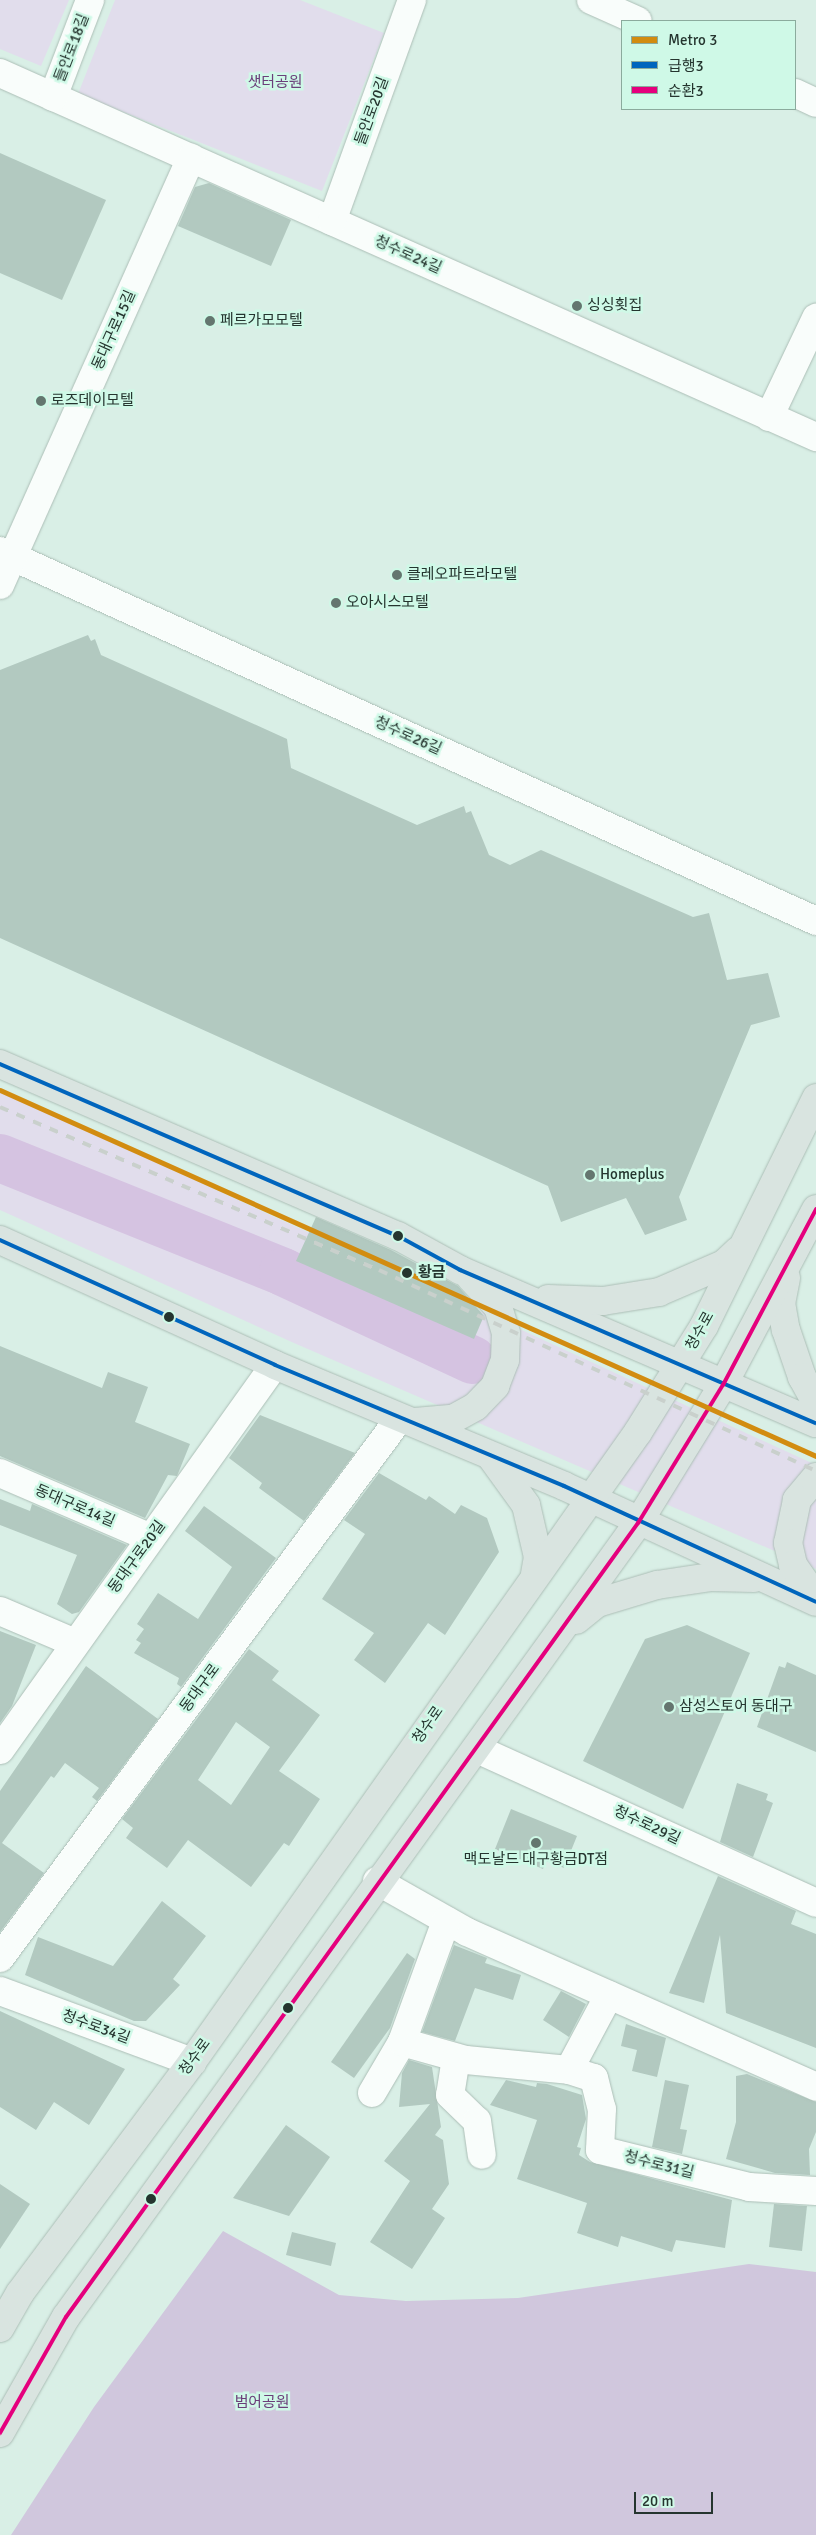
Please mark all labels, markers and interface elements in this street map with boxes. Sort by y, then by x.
street label: 들안로18길 [51,11,93,85]
legend [621,20,796,110]
text: Metro 3 [668,31,717,49]
text: 급행3 [668,57,704,75]
park label: 샛터공원 [247,74,303,92]
street label: 들안로20길 [351,74,393,148]
text: 순환3 [668,82,704,100]
street label: 청수로24길 [372,232,444,278]
street label: 동대구로15길 [88,287,140,373]
place label: 싱싱횟집 [587,297,642,315]
marker: 싱싱횟집 [571,300,583,312]
place label: 페르가모모텔 [220,312,303,330]
marker: 페르가모모텔 [204,315,216,327]
place label: 로즈데이모텔 [51,392,134,410]
marker: 로즈데이모텔 [35,395,47,407]
place label: 클레오파트라모텔 [407,566,517,584]
marker: 클레오파트라모텔 [391,569,403,581]
place label: 오아시스모텔 [346,594,429,612]
marker: 오아시스모텔 [330,597,342,609]
street label: 청수로26길 [372,713,444,759]
place label: Homeplus [600,1166,664,1184]
marker: Homeplus [584,1169,596,1181]
unlabelled marker [393,1231,403,1241]
place label: 황금 [418,1264,446,1282]
marker: 황금 [400,1266,414,1280]
street label: 청수로 [682,1309,718,1353]
unlabelled marker [164,1312,174,1322]
street label: 동대구로14길 [32,1481,118,1531]
street label: 동대구로20길 [105,1517,169,1597]
street label: 동대구로 [176,1660,224,1716]
place label: 삼성스토어 동대구 [679,1698,793,1716]
marker: 삼성스토어 동대구 [663,1701,675,1713]
street label: 청수로 [409,1703,447,1747]
street label: 청수로29길 [611,1802,683,1848]
marker: 맥도날드 대구황금DT점 [530,1837,542,1849]
place label: 맥도날드 대구황금DT점 [464,1851,608,1869]
unlabelled marker [283,2003,293,2013]
street label: 청수로34길 [59,2006,133,2048]
street label: 청수로 [176,2035,214,2079]
street label: 청수로31길 [622,2148,696,2182]
unlabelled marker [146,2194,156,2204]
park label: 범어공원 [234,2394,290,2412]
scale bar [636,2482,715,2514]
text: 20 m [642,2492,673,2510]

